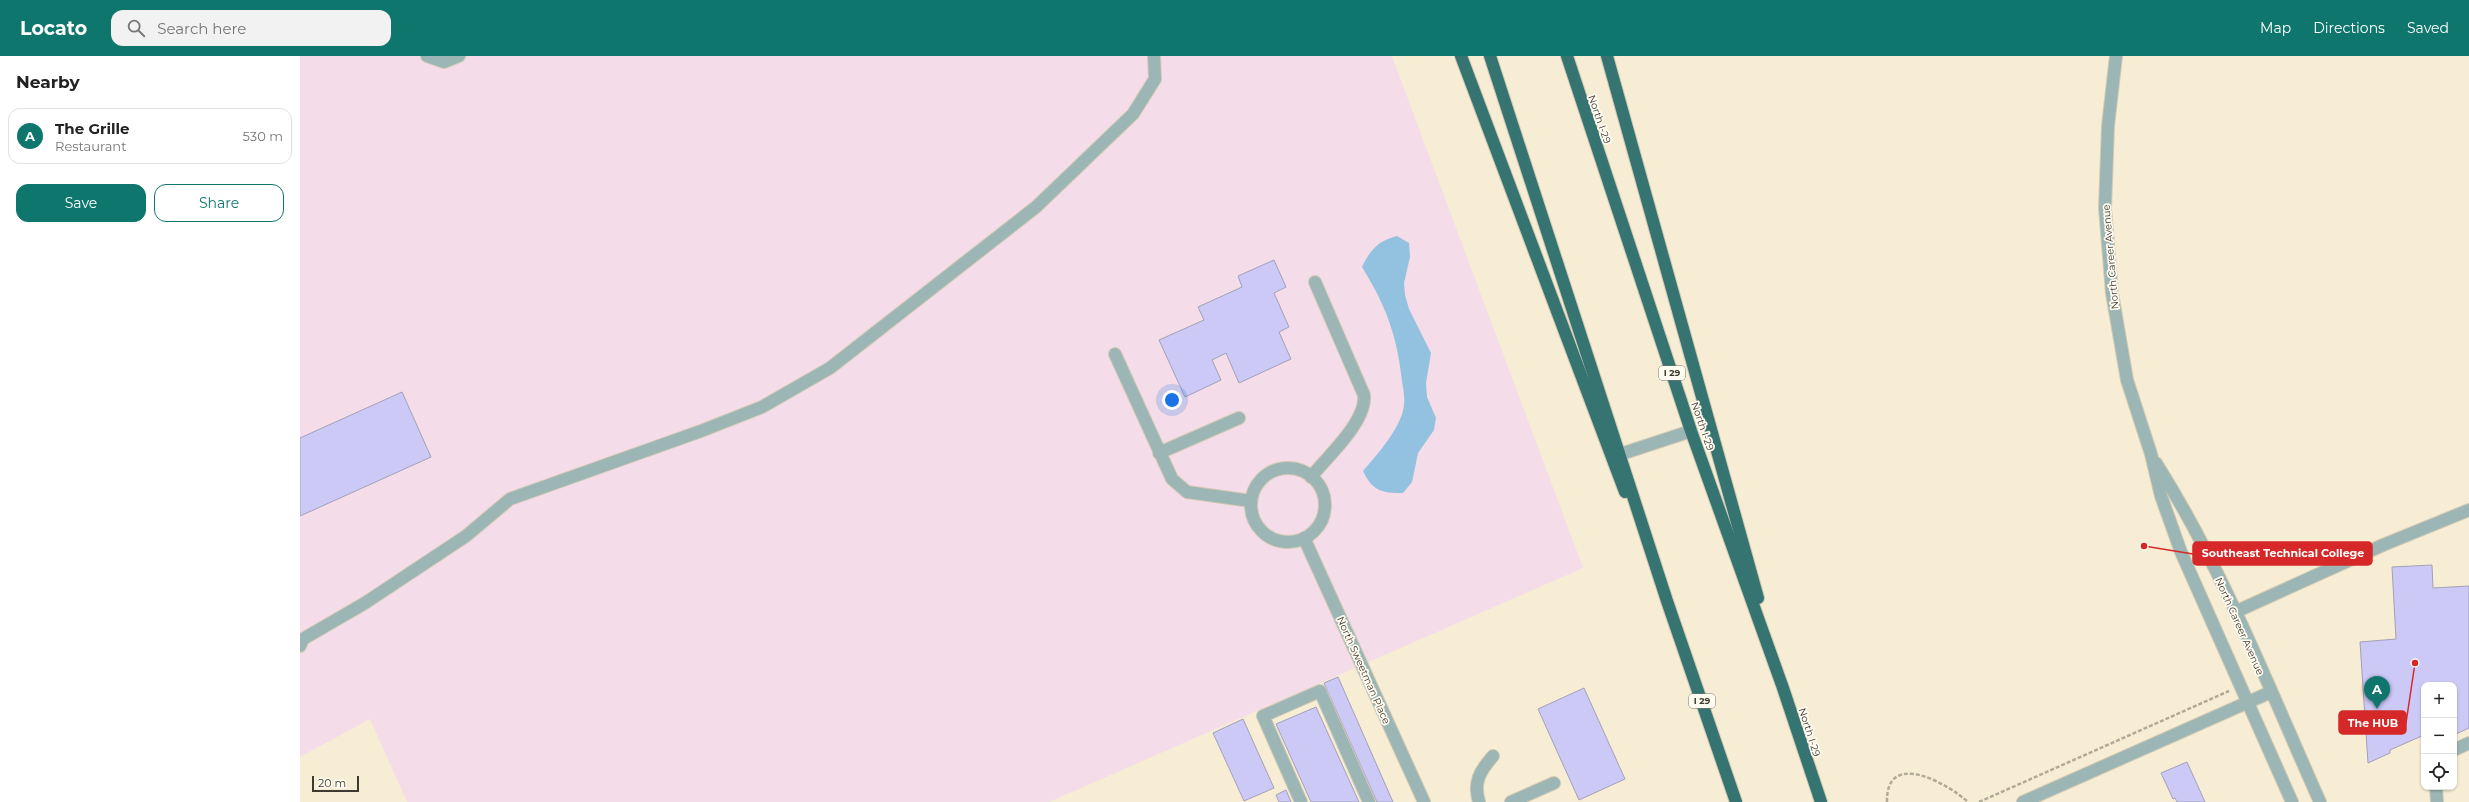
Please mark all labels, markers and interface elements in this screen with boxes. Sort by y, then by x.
search box [111,10,391,46]
text: Locato [20,17,87,40]
icon: search [125,17,147,39]
text: Search here [157,19,246,38]
text: Map [2260,19,2291,37]
text: Directions [2313,19,2385,37]
text: Saved [2407,19,2449,37]
text: Nearby [16,72,80,92]
street label: North I-29 [1585,93,1614,145]
text: The Grille [55,119,129,138]
text: A [25,128,35,144]
text: 530 m [243,128,283,144]
text: Restaurant [55,138,126,154]
button: Save [16,184,146,222]
button: Share [154,184,284,222]
street label: North Career Avenue [2099,204,2122,310]
road number: I 29 [1659,366,1685,380]
your location [1162,390,1182,410]
street label: North I-29 [1688,400,1717,452]
callout: Southeast Technical College [2193,542,2372,565]
text: Southeast Technical College [2202,546,2364,560]
street label: North Career Avenue [2212,575,2267,677]
street label: North Sweetman Place [1334,615,1393,726]
pin: A [2364,676,2390,709]
map controls [2421,682,2457,790]
button: + [2421,682,2457,718]
road number: I 29 [1689,694,1715,708]
street label: North I-29 [1796,706,1824,758]
callout: The HUB [2339,711,2406,734]
text: The HUB [2348,716,2398,730]
button: − [2421,718,2457,754]
button: locate [2421,754,2457,790]
scale bar [312,774,359,793]
text: 20 m [318,776,346,790]

